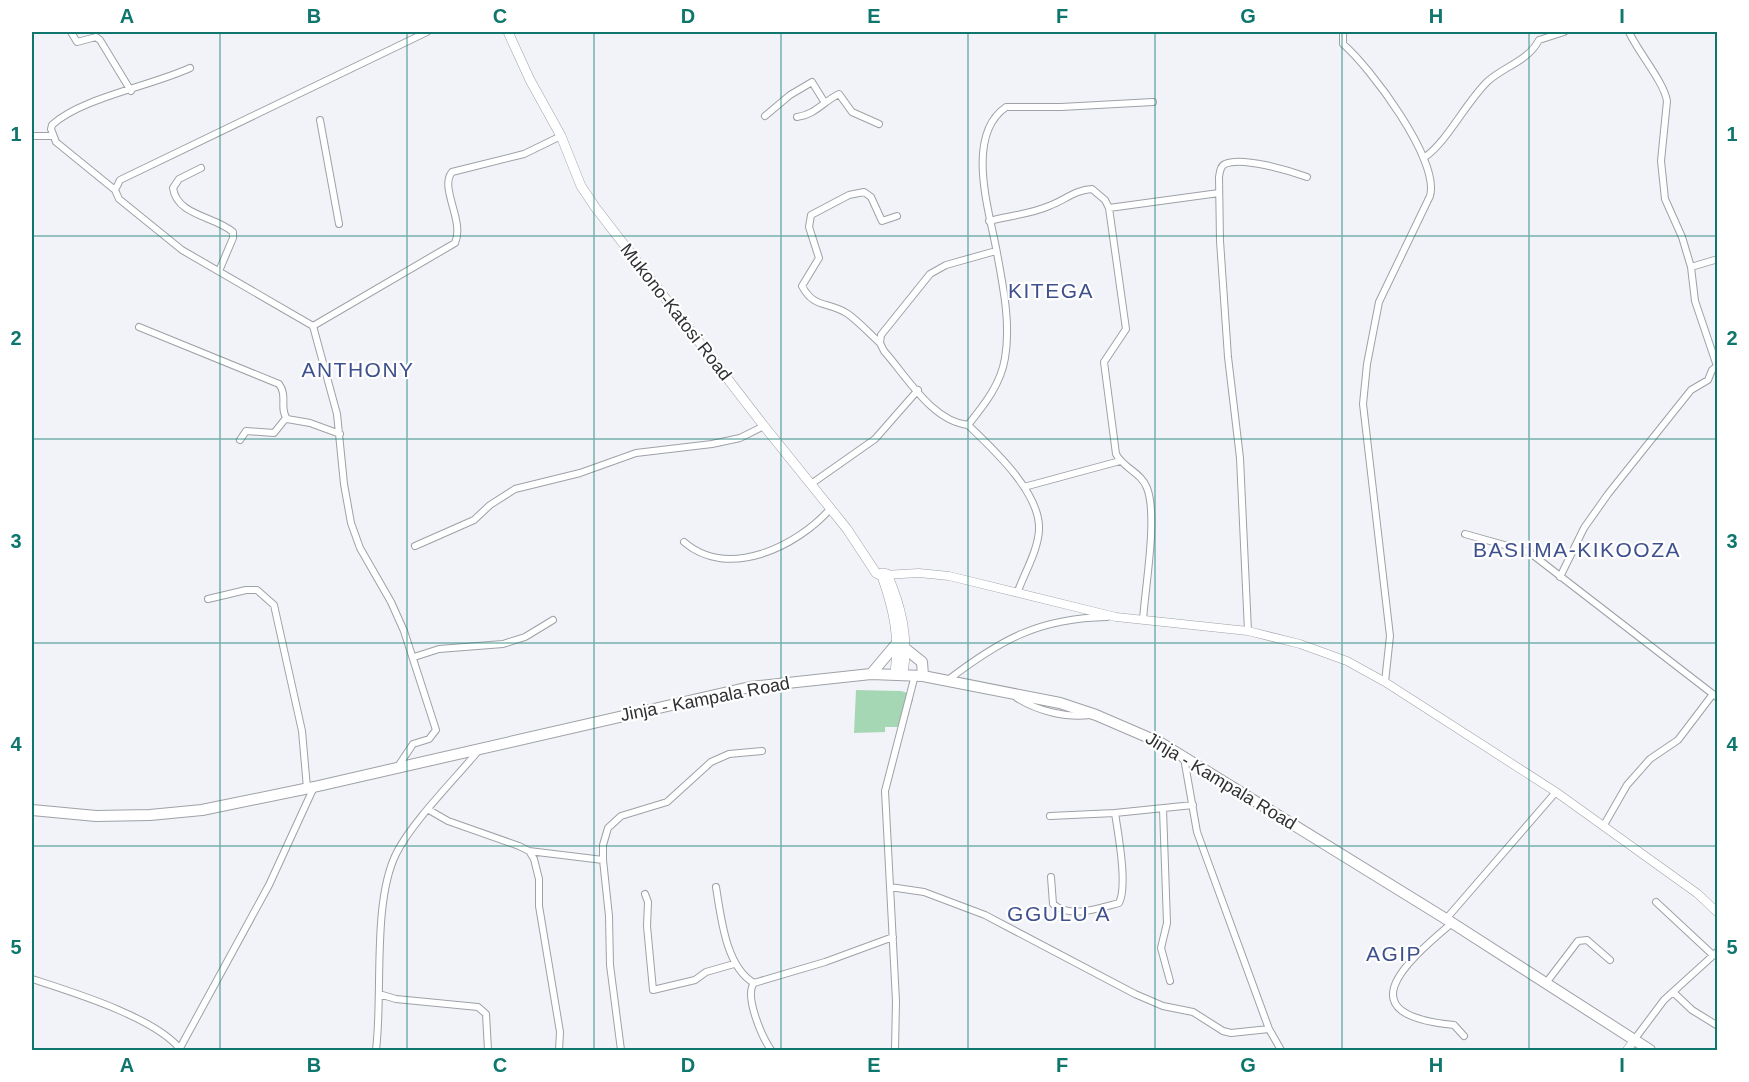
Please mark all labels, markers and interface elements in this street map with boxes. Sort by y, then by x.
text: A [120,5,134,27]
text: B [307,5,321,27]
text: C [493,5,507,27]
text: D [681,5,695,27]
text: E [867,5,881,27]
text: F [1056,5,1068,27]
text: G [1240,5,1256,27]
text: H [1429,5,1443,27]
text: I [1619,5,1625,27]
text: 1 [10,123,22,145]
text: 1 [1726,123,1738,145]
street label: Mukono-Katosi Road [616,240,736,384]
district label: KITEGA [1008,279,1094,302]
text: 2 [10,327,22,349]
text: 2 [1726,327,1738,349]
district label: ANTHONY [301,358,415,381]
text: 3 [10,530,22,552]
text: 3 [1726,530,1738,552]
district label: BASIIMA-KIKOOZA [1473,538,1681,561]
street label: Jinja - Kampala Road [619,673,791,725]
street label: Jinja - Kampala Road [1142,728,1300,834]
text: 4 [10,733,22,755]
text: 4 [1726,733,1738,755]
district label: GGULU A [1007,902,1111,925]
text: 5 [10,936,22,958]
text: 5 [1726,936,1738,958]
district label: AGIP [1366,942,1422,965]
text: A [120,1054,134,1076]
text: B [307,1054,321,1076]
text: C [493,1054,507,1076]
text: D [681,1054,695,1076]
text: E [867,1054,881,1076]
text: F [1056,1054,1068,1076]
text: G [1240,1054,1256,1076]
text: H [1429,1054,1443,1076]
text: I [1619,1054,1625,1076]

